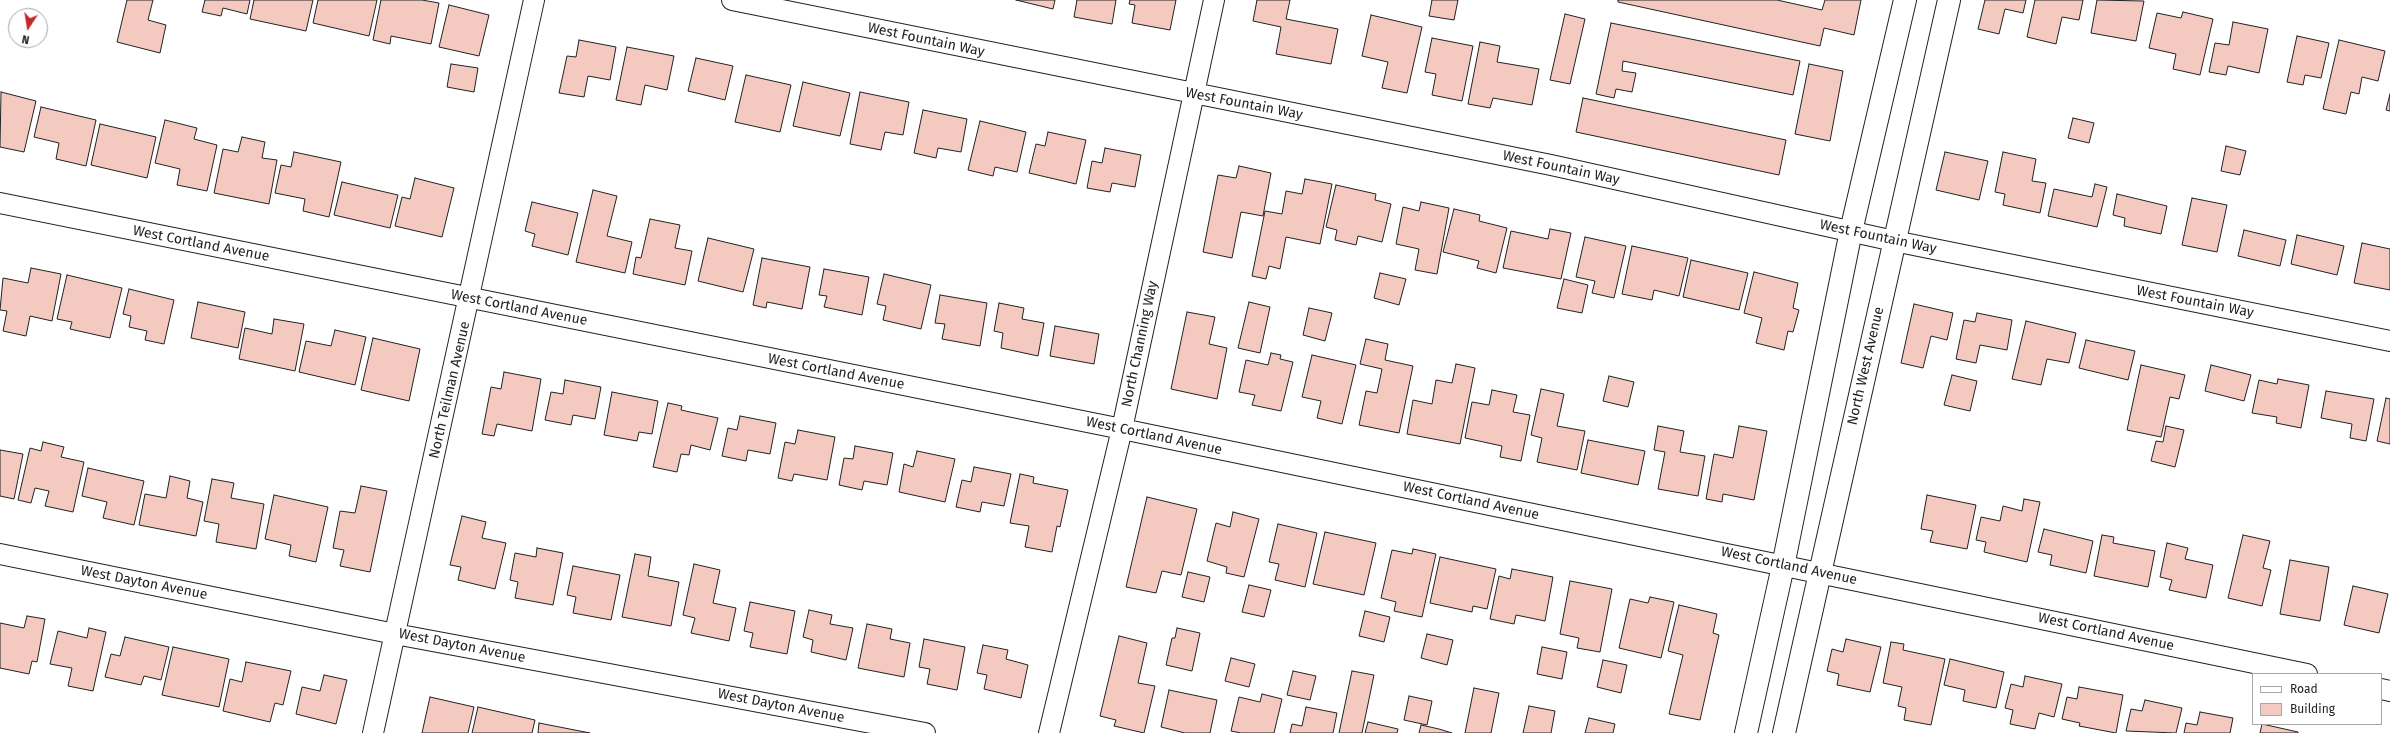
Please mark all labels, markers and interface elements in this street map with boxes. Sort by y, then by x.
north arrow [8,8,48,48]
street label: West Fountain Way [866,19,986,61]
text: N [21,32,31,46]
street label: West Fountain Way [1184,84,1304,124]
street label: West Fountain Way [1501,147,1621,189]
street label: West Fountain Way [1818,216,1938,258]
street label: West Cortland Avenue [131,223,271,265]
street label: North Channing Way [1118,279,1162,409]
street label: West Fountain Way [2135,282,2255,322]
street label: West Cortland Avenue [449,287,589,329]
street label: North West Avenue [1844,305,1888,427]
street label: North Teilman Avenue [426,320,474,460]
street label: West Cortland Avenue [766,351,906,393]
street label: West Cortland Avenue [1084,413,1224,459]
street label: West Cortland Avenue [1401,478,1541,524]
street label: West Cortland Avenue [1719,543,1859,589]
street label: West Dayton Avenue [79,562,209,604]
street label: West Cortland Avenue [2036,609,2176,655]
street label: West Dayton Avenue [397,625,527,667]
legend [2252,673,2382,725]
text: Road [2290,682,2318,696]
street label: West Dayton Avenue [716,685,846,727]
text: Building [2290,702,2335,716]

